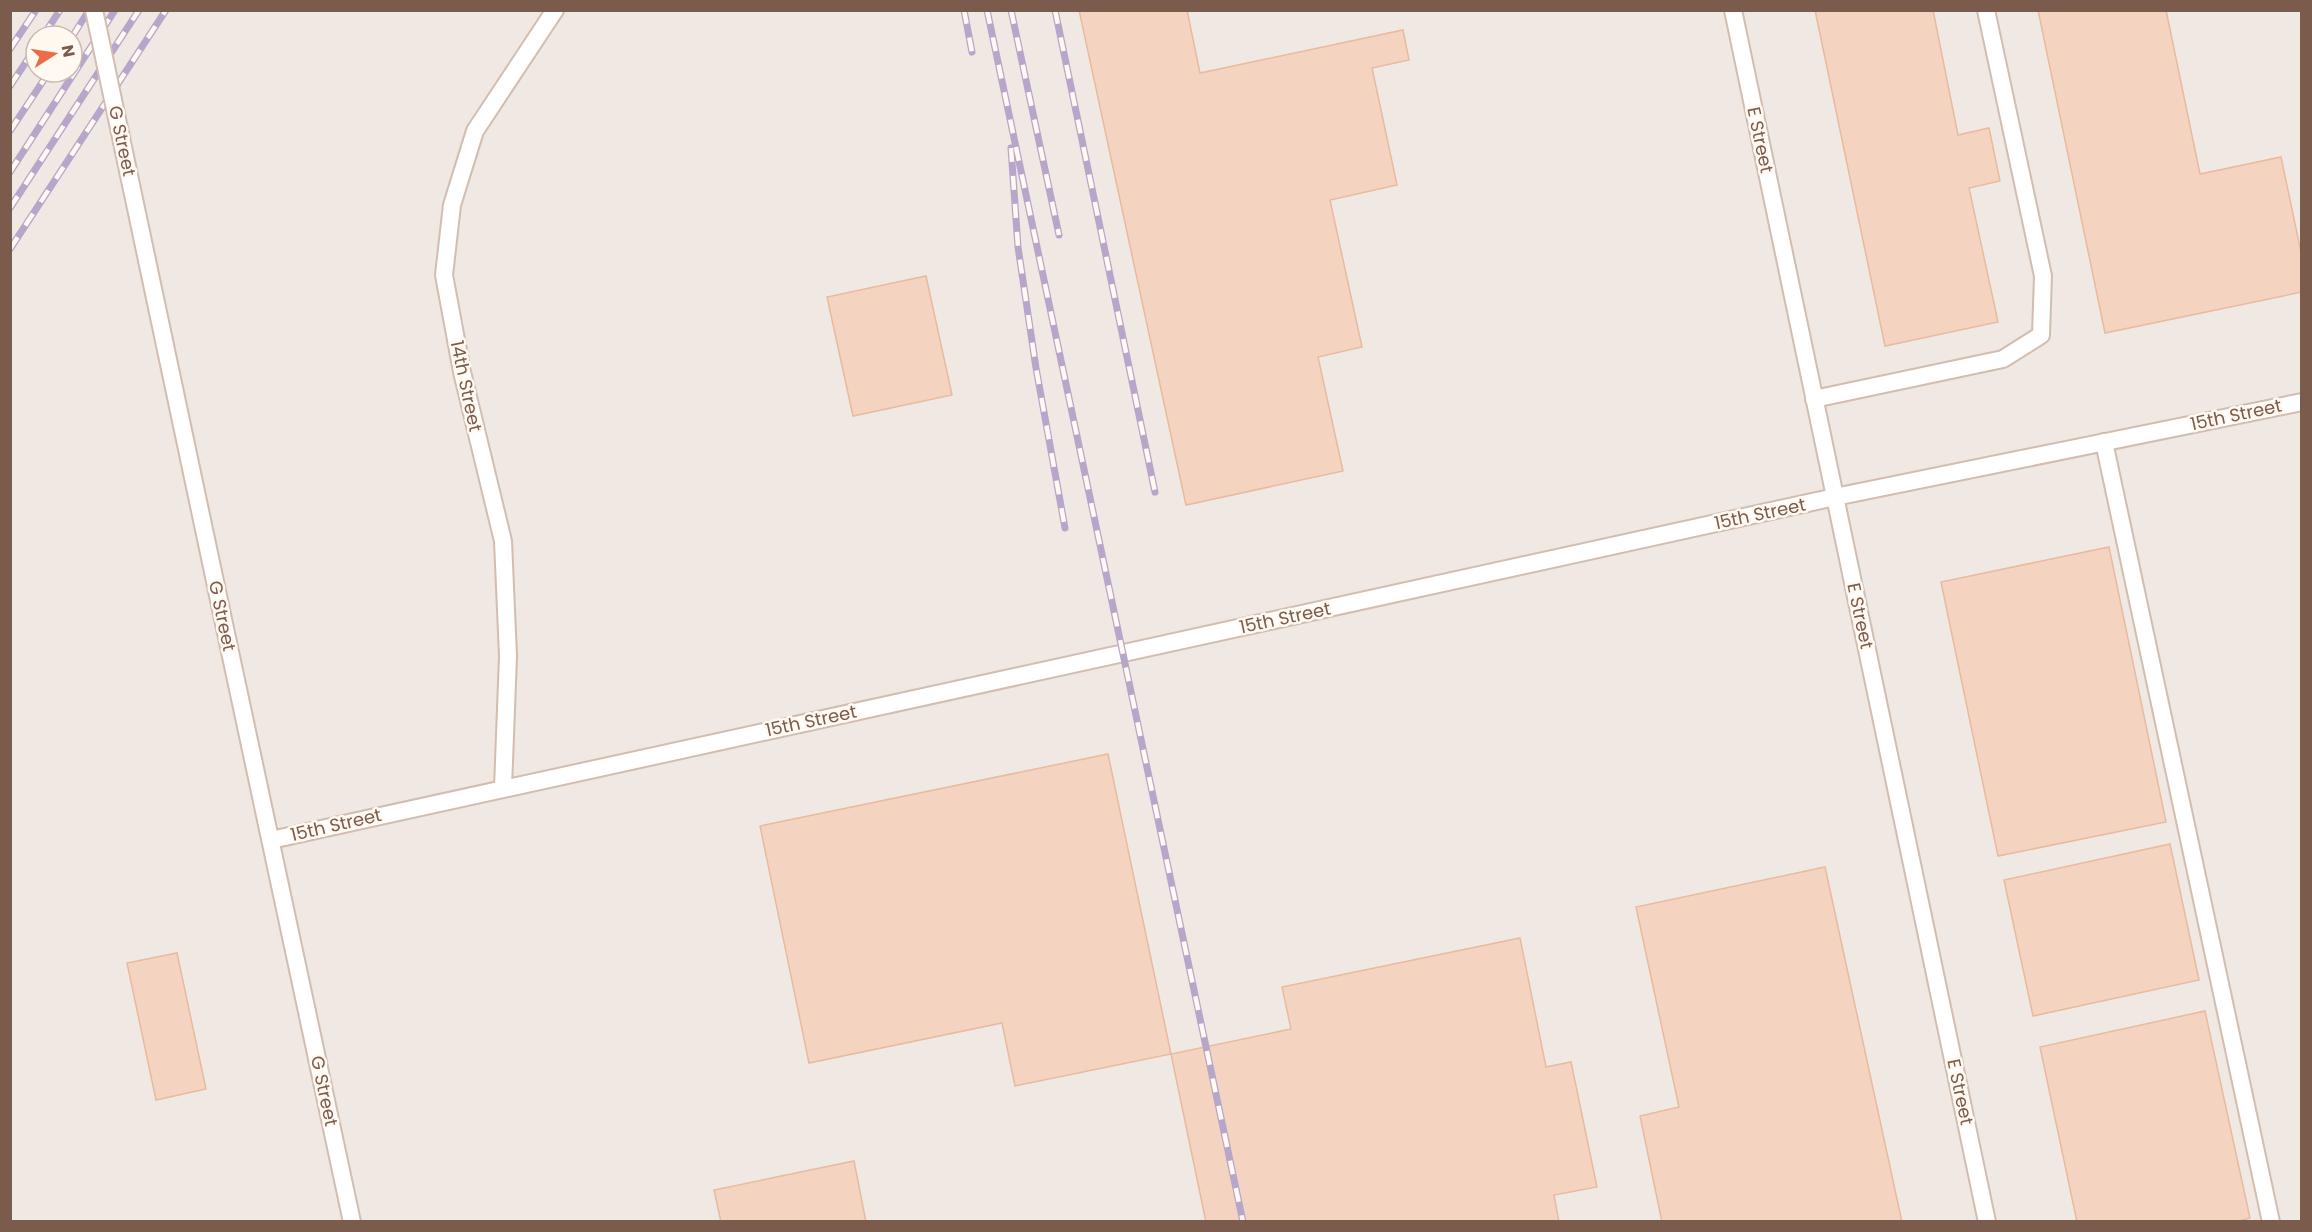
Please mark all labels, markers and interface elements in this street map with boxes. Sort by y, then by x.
north arrow [24,24,84,84]
text: N [56,43,81,59]
street label: G Street [103,103,142,178]
street label: E Street [1741,105,1780,175]
street label: 14th Street [445,338,488,434]
street label: 15th Street [2188,393,2284,436]
street label: 15th Street [1712,492,1808,535]
street label: G Street [203,578,242,653]
street label: E Street [1841,581,1880,651]
street label: 15th Street [1237,596,1333,639]
street label: 15th Street [763,699,859,742]
street label: 15th Street [288,802,384,847]
street label: G Street [305,1053,344,1128]
street label: E Street [1941,1057,1980,1127]

